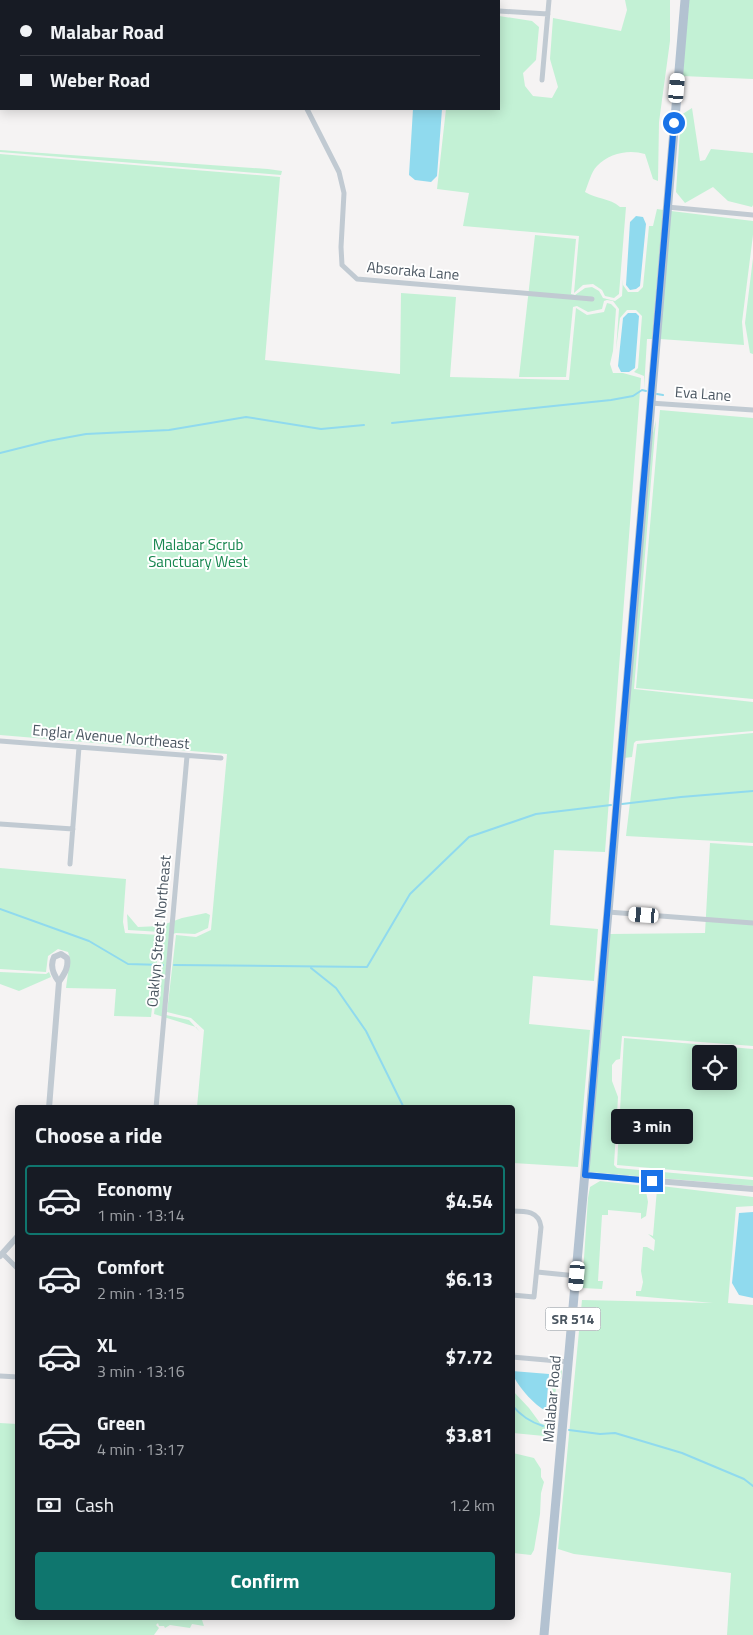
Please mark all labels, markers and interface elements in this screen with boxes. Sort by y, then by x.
text: Malabar Road [50,17,164,46]
text: Weber Road [50,65,150,94]
car [668,72,685,104]
route start [663,112,685,134]
street label: Absoraka Lane [366,255,460,286]
street label: Eva Lane [674,380,732,407]
park label: Malabar Scrub Sanctuary West [148,533,248,573]
street label: Englar Avenue Northeast [32,718,191,755]
street label: Oaklyn Street Northeast [140,853,177,1008]
car [628,906,659,924]
map controls [692,1045,737,1090]
button: locate [692,1045,737,1090]
callout: 3 min [611,1108,693,1144]
text: 3 min [633,1114,671,1138]
text: Choose a ride [35,1118,162,1152]
route end [641,1170,663,1192]
text: Economy [97,1174,172,1203]
icon: car [37,1178,82,1223]
text: $4.54 [446,1186,493,1215]
text: 1 min · 13:14 [97,1203,185,1227]
text: Comfort [97,1252,164,1281]
icon: car [37,1256,82,1301]
car [568,1260,585,1292]
text: $6.13 [446,1264,493,1293]
text: 2 min · 13:15 [97,1281,185,1305]
road number: SR 514 [546,1308,600,1330]
text: XL [97,1330,117,1359]
icon: car [37,1334,82,1379]
text: $7.72 [446,1342,493,1371]
street label: Malabar Road [536,1354,567,1444]
text: 3 min · 13:16 [97,1359,185,1383]
text: Green [97,1408,146,1437]
icon: car [37,1412,82,1457]
text: $3.81 [446,1420,493,1449]
text: 4 min · 13:17 [97,1437,185,1461]
text: Cash [75,1490,114,1519]
icon: cash [35,1491,63,1519]
text: 1.2 km [449,1493,495,1517]
button: Confirm [35,1552,495,1610]

